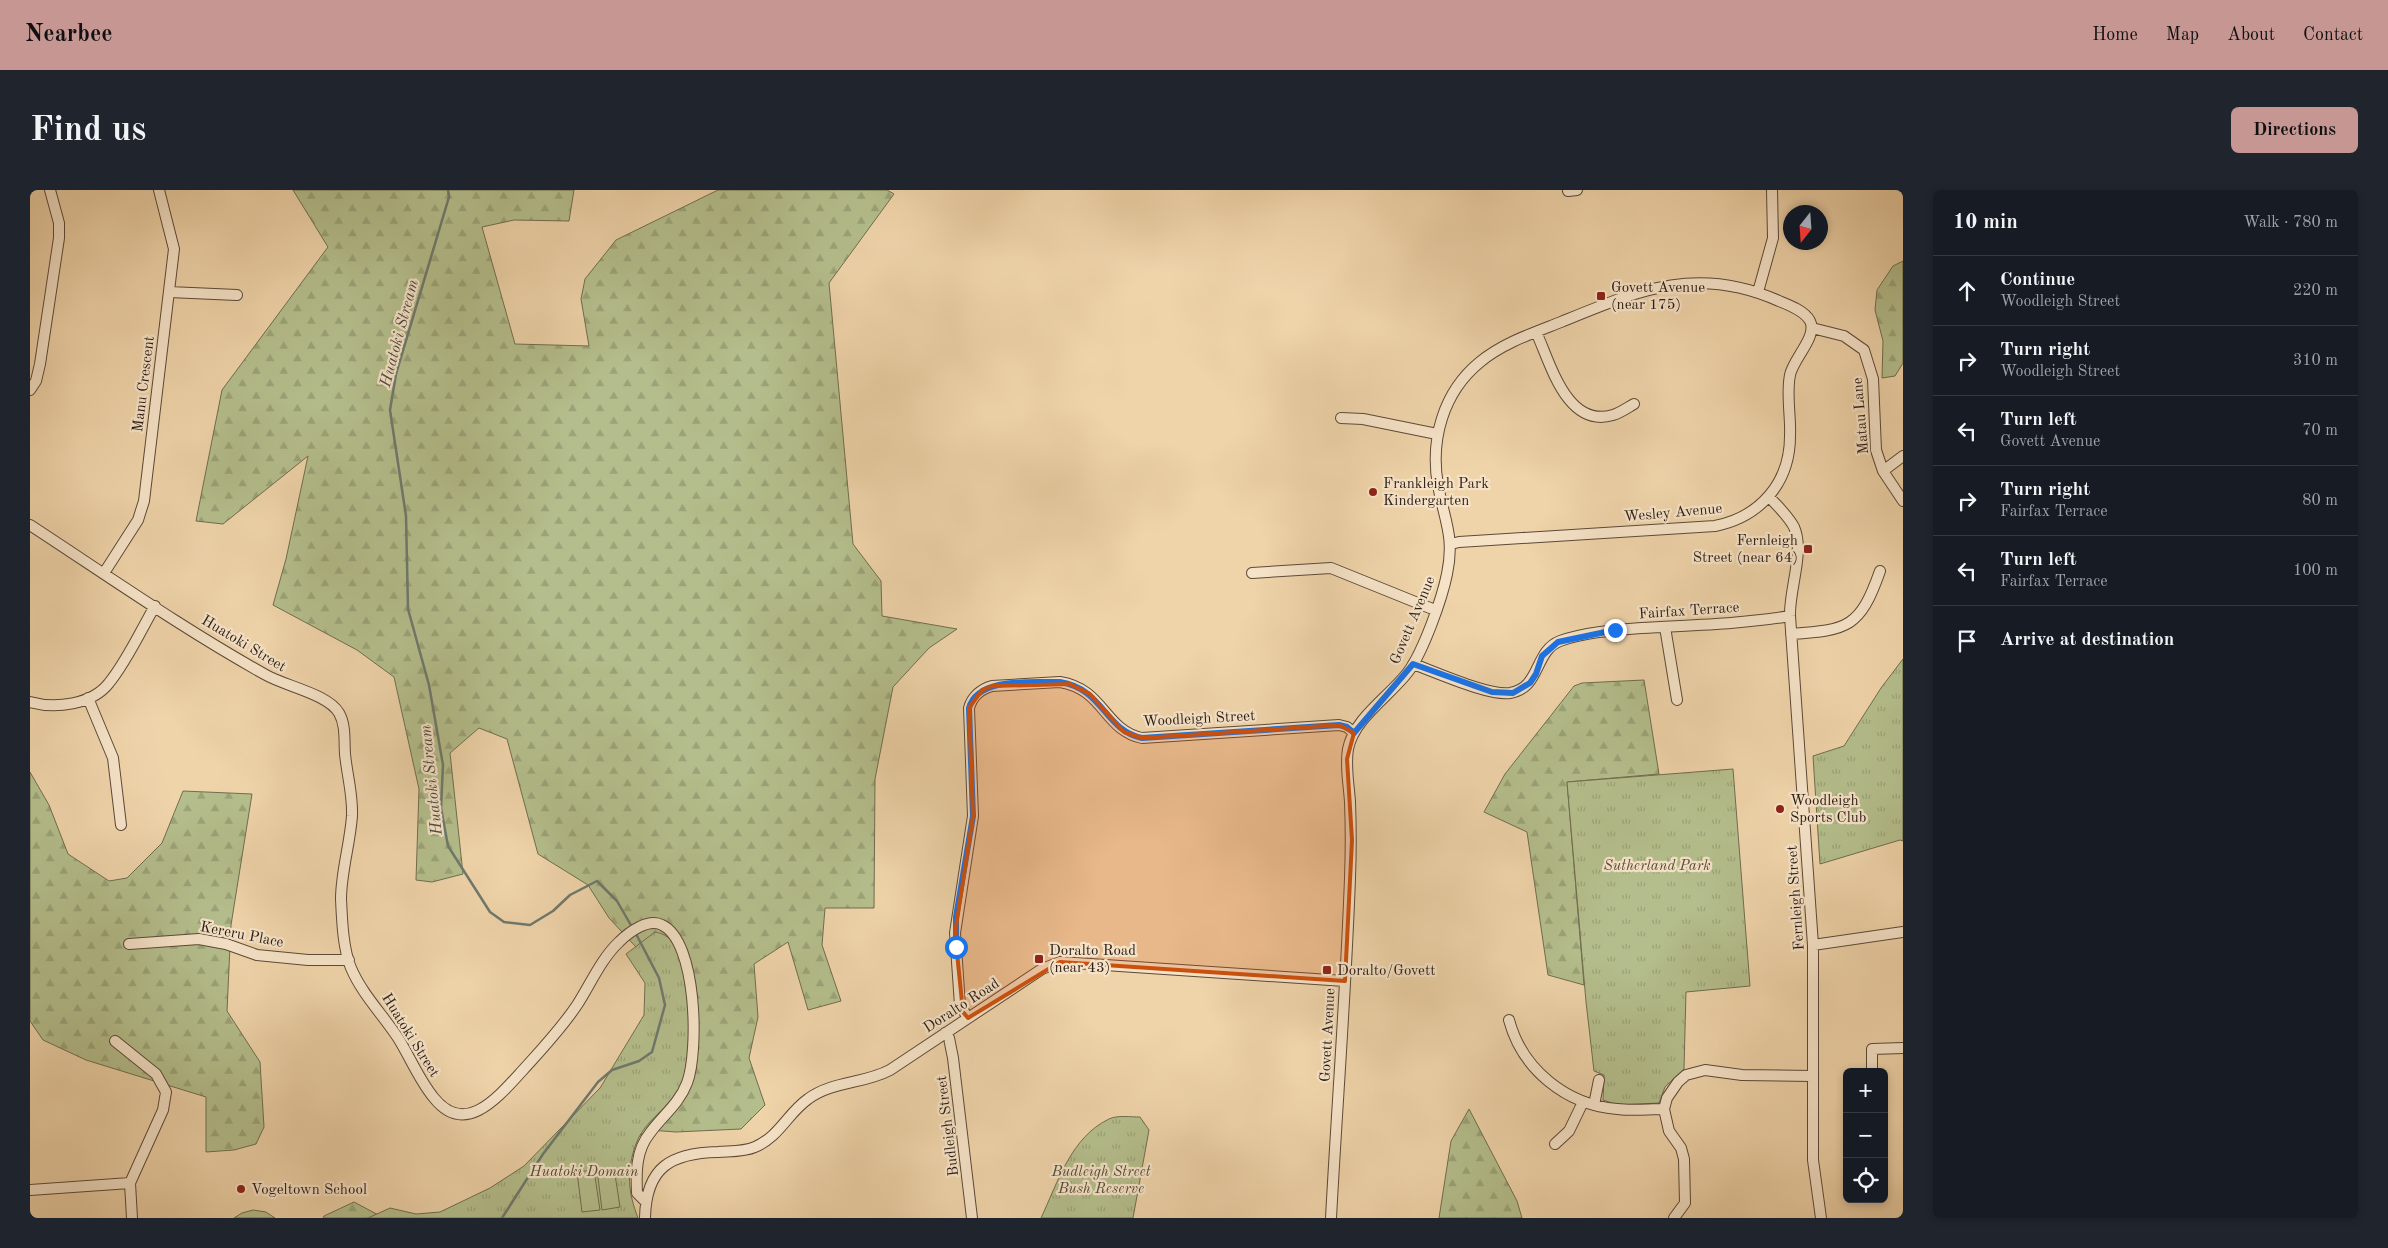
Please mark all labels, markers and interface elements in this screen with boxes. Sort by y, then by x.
text: Nearbee [25,23,113,47]
text: Home [2092,26,2138,44]
text: Map [2166,26,2199,44]
text: About [2227,26,2275,44]
text: Contact [2303,26,2363,44]
button: Directions [2231,107,2358,153]
text: Find us [30,113,146,148]
north arrow [1783,205,1828,250]
text: 10 min [1953,212,2018,233]
text: Walk · 780 m [2243,215,2338,231]
text: Continue [2000,271,2075,290]
icon: ahead [1953,277,1981,305]
water label: Huatoki Stream [378,278,422,390]
place label: Govett Avenue (near 175) [1611,281,1705,313]
text: 220 m [2293,283,2338,299]
marker: Govett Avenue (near 175) [1595,290,1607,302]
text: Woodleigh Street [2000,294,2120,310]
street label: Manu Crescent [131,335,158,433]
text: Turn right [2000,341,2090,360]
icon: right [1953,347,1981,375]
text: 310 m [2293,353,2338,369]
text: Woodleigh Street [2000,364,2120,380]
street label: Matau Lane [1851,377,1872,455]
text: Turn left [2000,411,2077,430]
icon: left [1953,417,1981,445]
text: 70 m [2302,423,2338,439]
text: Govett Avenue [2000,434,2100,450]
place label: Frankleigh Park Kindergarten [1383,477,1489,509]
text: Turn right [2000,481,2090,500]
marker: Frankleigh Park Kindergarten [1367,486,1379,498]
icon: right [1953,487,1981,515]
text: 80 m [2302,493,2338,509]
street label: Wesley Avenue [1623,502,1723,525]
text: Fairfax Terrace [2000,504,2108,520]
place label: Fernleigh Street (near 64) [1693,534,1798,566]
marker: Fernleigh Street (near 64) [1802,543,1814,555]
text: Turn left [2000,551,2077,570]
icon: left [1953,557,1981,585]
text: 100 m [2293,563,2338,579]
street label: Govett Avenue [1388,574,1439,667]
text: Fairfax Terrace [2000,574,2108,590]
street label: Fairfax Terrace [1638,600,1740,622]
street label: Huatoki Street [198,613,288,675]
route end [1604,619,1627,642]
icon: arrive [1953,627,1981,655]
text: Arrive at destination [2000,631,2174,650]
street label: Woodleigh Street [1143,709,1256,730]
water label: Huatoki Stream [418,724,446,837]
place label: Woodleigh Sports Club [1790,794,1866,826]
marker: Woodleigh Sports Club [1774,803,1786,815]
street label: Fernleigh Street [1785,845,1808,951]
park label: Sutherland Park [1603,859,1711,874]
street label: Kereru Place [199,920,285,951]
route start [945,936,968,959]
place label: Doralto Road (near 43) [1049,944,1136,976]
marker: Doralto Road (near 43) [1033,953,1045,965]
marker: Doralto/Govett [1321,964,1333,976]
place label: Doralto/Govett [1337,964,1435,979]
street label: Doralto Road [921,976,1003,1036]
street label: Govett Avenue [1319,988,1338,1082]
street label: Huatoki Street [378,991,441,1080]
map controls [1843,1068,1888,1203]
button: + [1843,1068,1888,1113]
street label: Budleigh Street [935,1075,962,1177]
button: − [1843,1113,1888,1158]
button: locate [1843,1158,1888,1203]
park label: Huatoki Domain [529,1165,639,1180]
park label: Budleigh Street Bush Reserve [1050,1165,1151,1197]
marker: Vogeltown School [235,1183,247,1195]
place label: Vogeltown School [251,1183,367,1198]

